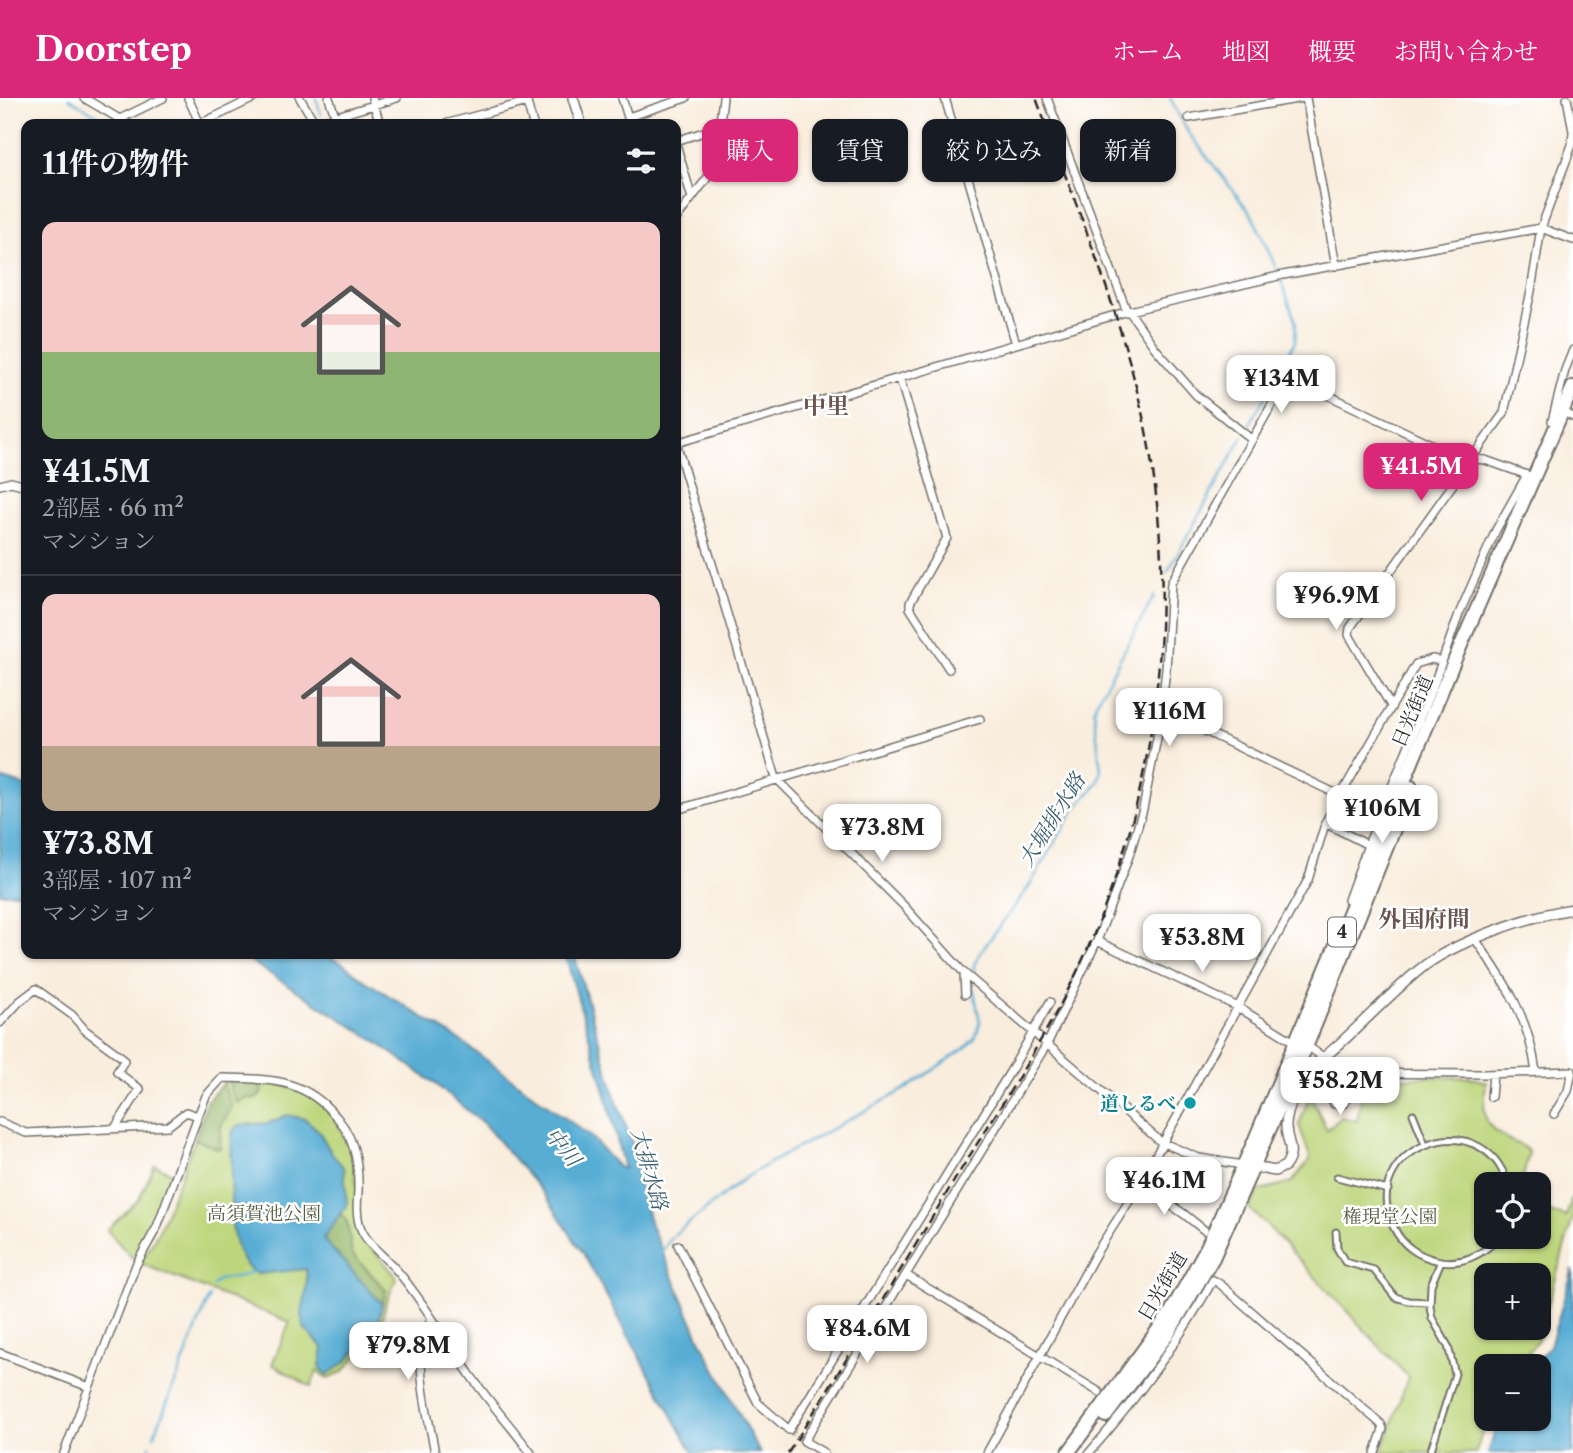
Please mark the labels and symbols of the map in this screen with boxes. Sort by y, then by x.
pin: ¥134M [1232,356,1330,415]
district label: 中里 [803,392,849,420]
pin: ¥41.5M [1364,444,1478,503]
pin: ¥96.9M [1279,573,1393,632]
street label: 日光街道 [1387,672,1438,751]
pin: ¥116M [1120,688,1218,748]
water label: 大堀排水路 [1013,767,1091,871]
pin: ¥106M [1333,786,1431,845]
pin: ¥73.8M [825,804,939,864]
district label: 外国府間 [1378,905,1470,933]
pin: ¥53.8M [1145,914,1259,974]
road number: 4 [1328,918,1356,946]
pin: ¥58.2M [1283,1058,1397,1117]
place label: 道しるべ [1100,1092,1176,1115]
marker: 道しるべ [1182,1095,1198,1111]
water label: 中川 [540,1122,588,1172]
water label: 大排水路 [626,1125,674,1215]
pin: ¥46.1M [1107,1158,1221,1217]
park label: 高須賀池公園 [207,1202,321,1225]
park label: 権現堂公園 [1342,1205,1438,1228]
street label: 日光街道 [1133,1248,1192,1325]
pin: ¥84.6M [810,1306,924,1365]
pin: ¥79.8M [351,1322,465,1382]

